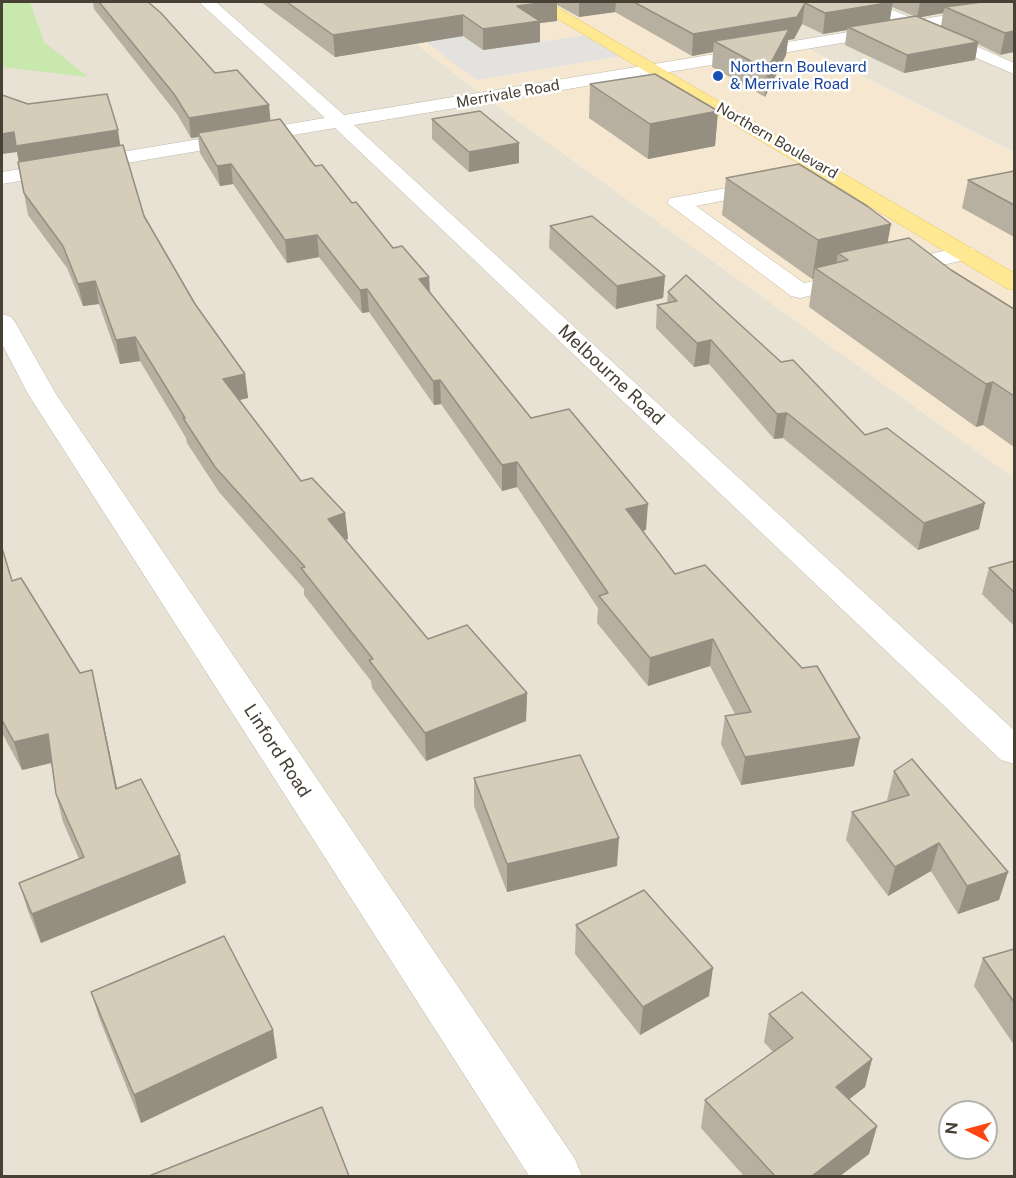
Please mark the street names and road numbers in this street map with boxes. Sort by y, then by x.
street label: Merrivale Road [455,76,561,112]
street label: Northern Boulevard [713,99,841,183]
street label: Melbourne Road [553,320,669,430]
street label: Linford Road [239,700,315,802]

